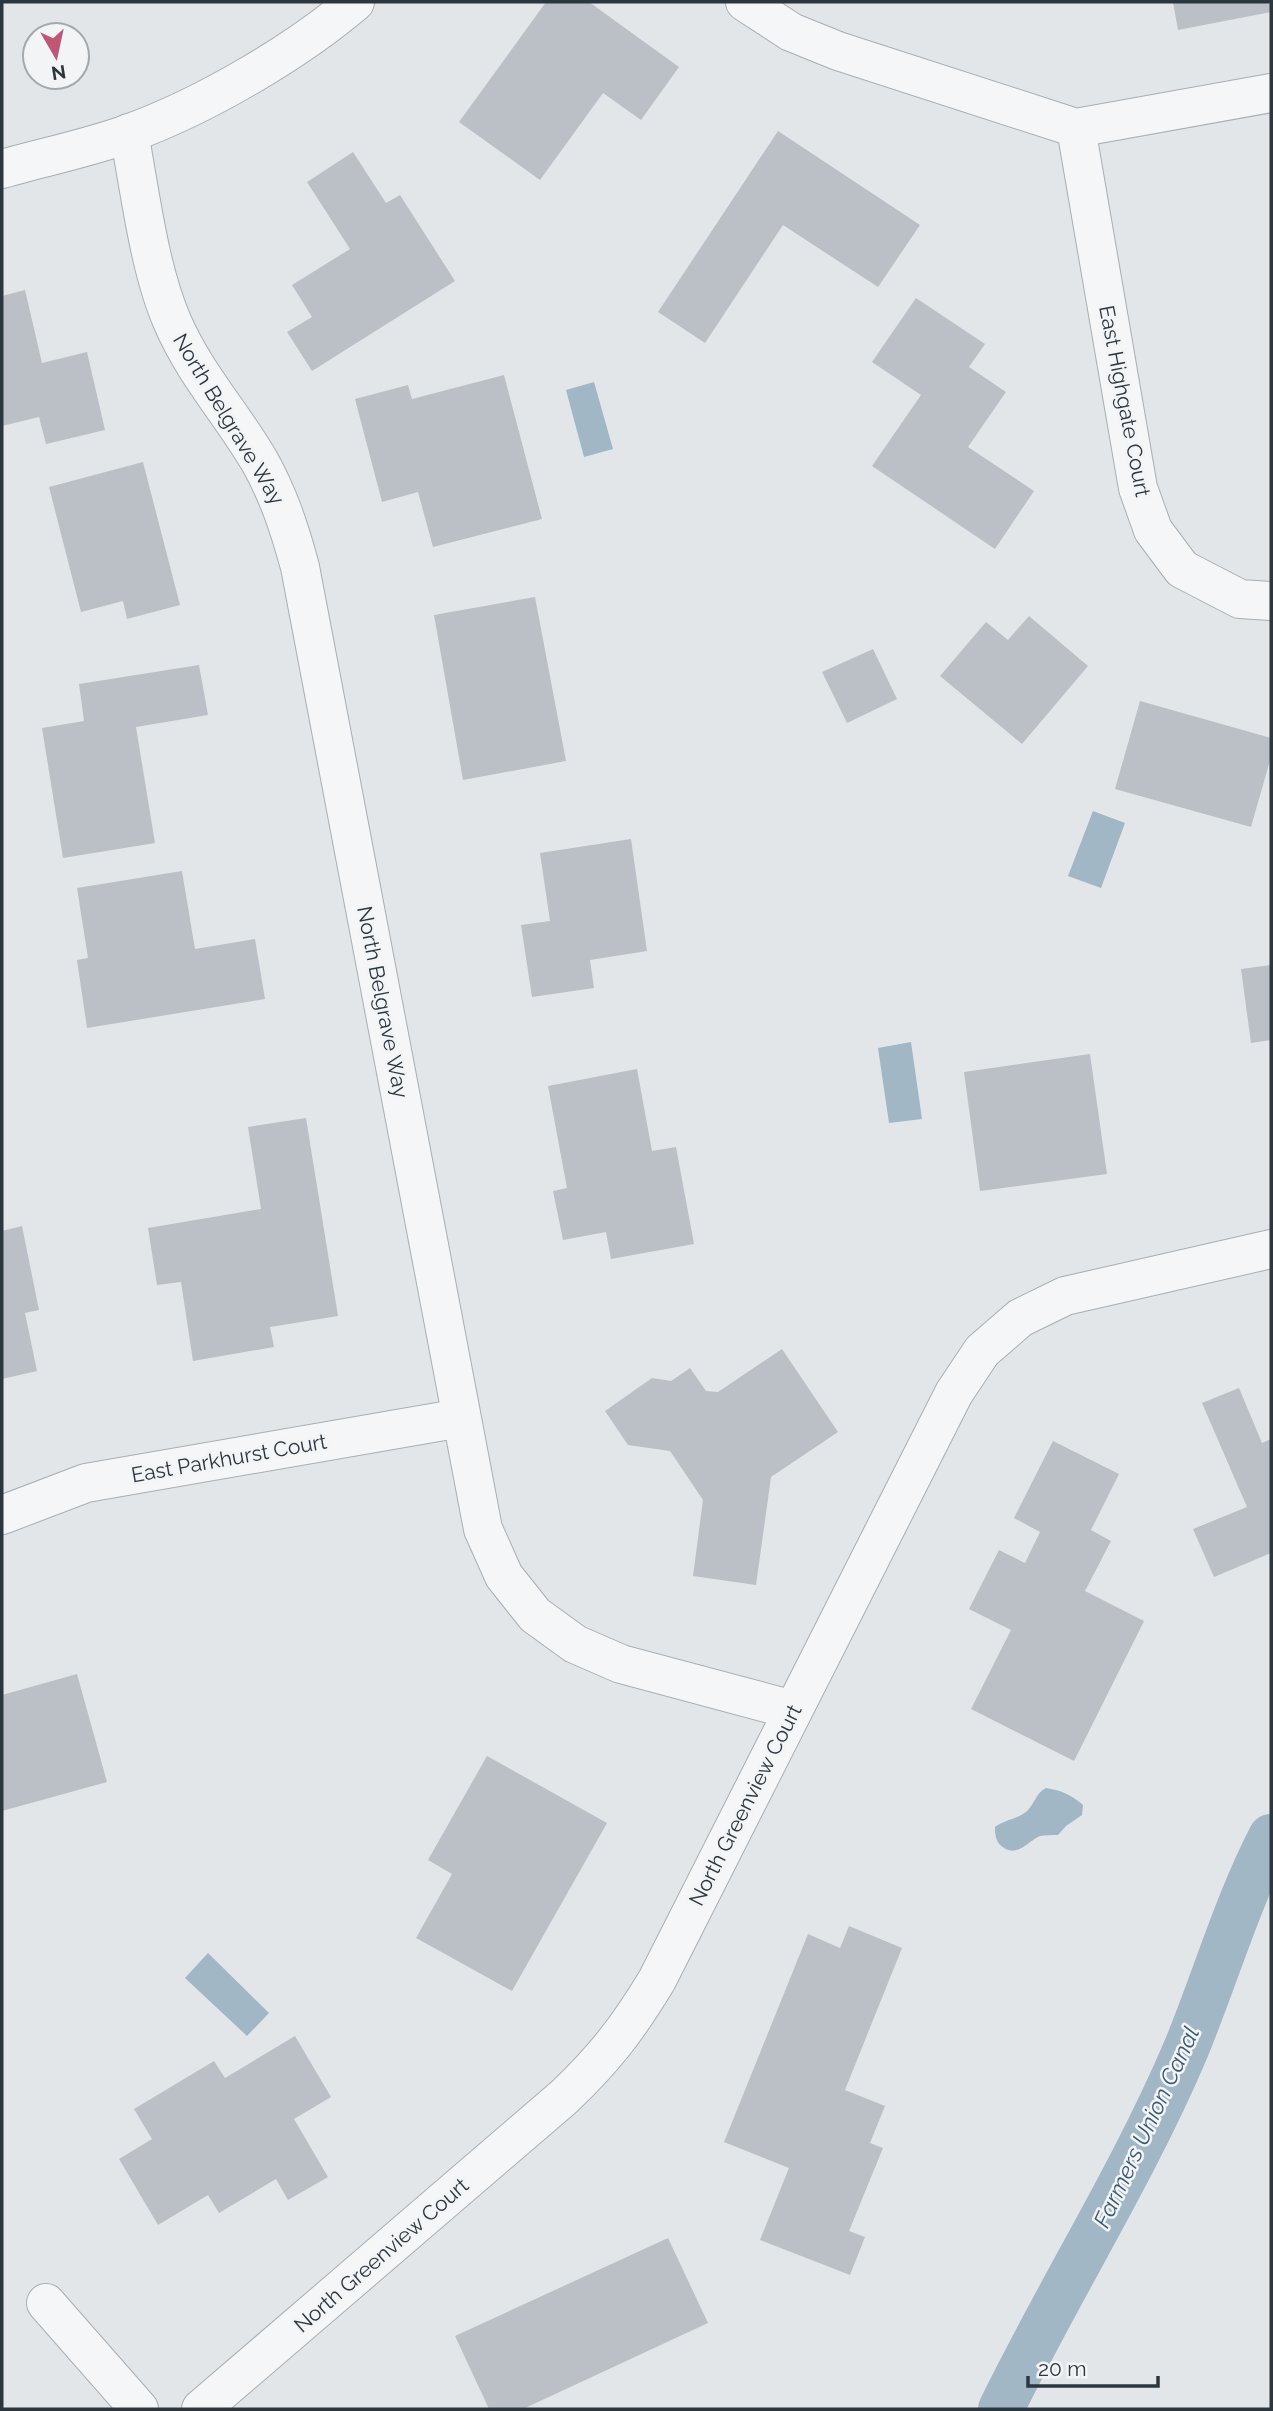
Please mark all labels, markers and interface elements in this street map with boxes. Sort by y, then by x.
north arrow [21,21,91,91]
text: N [50,61,68,85]
street label: East Highgate Court [1094,303,1156,499]
street label: North Belgrave Way [168,329,290,509]
street label: North Belgrave Way [352,904,414,1100]
street label: East Parkhurst Court [129,1428,329,1488]
street label: North Greenview Court [683,1700,807,1910]
water label: Farmers Union Canal [1088,2022,1204,2232]
street label: North Greenview Court [289,2173,473,2337]
scale bar [1028,2344,1158,2388]
text: 20 m [1038,2356,1086,2381]

